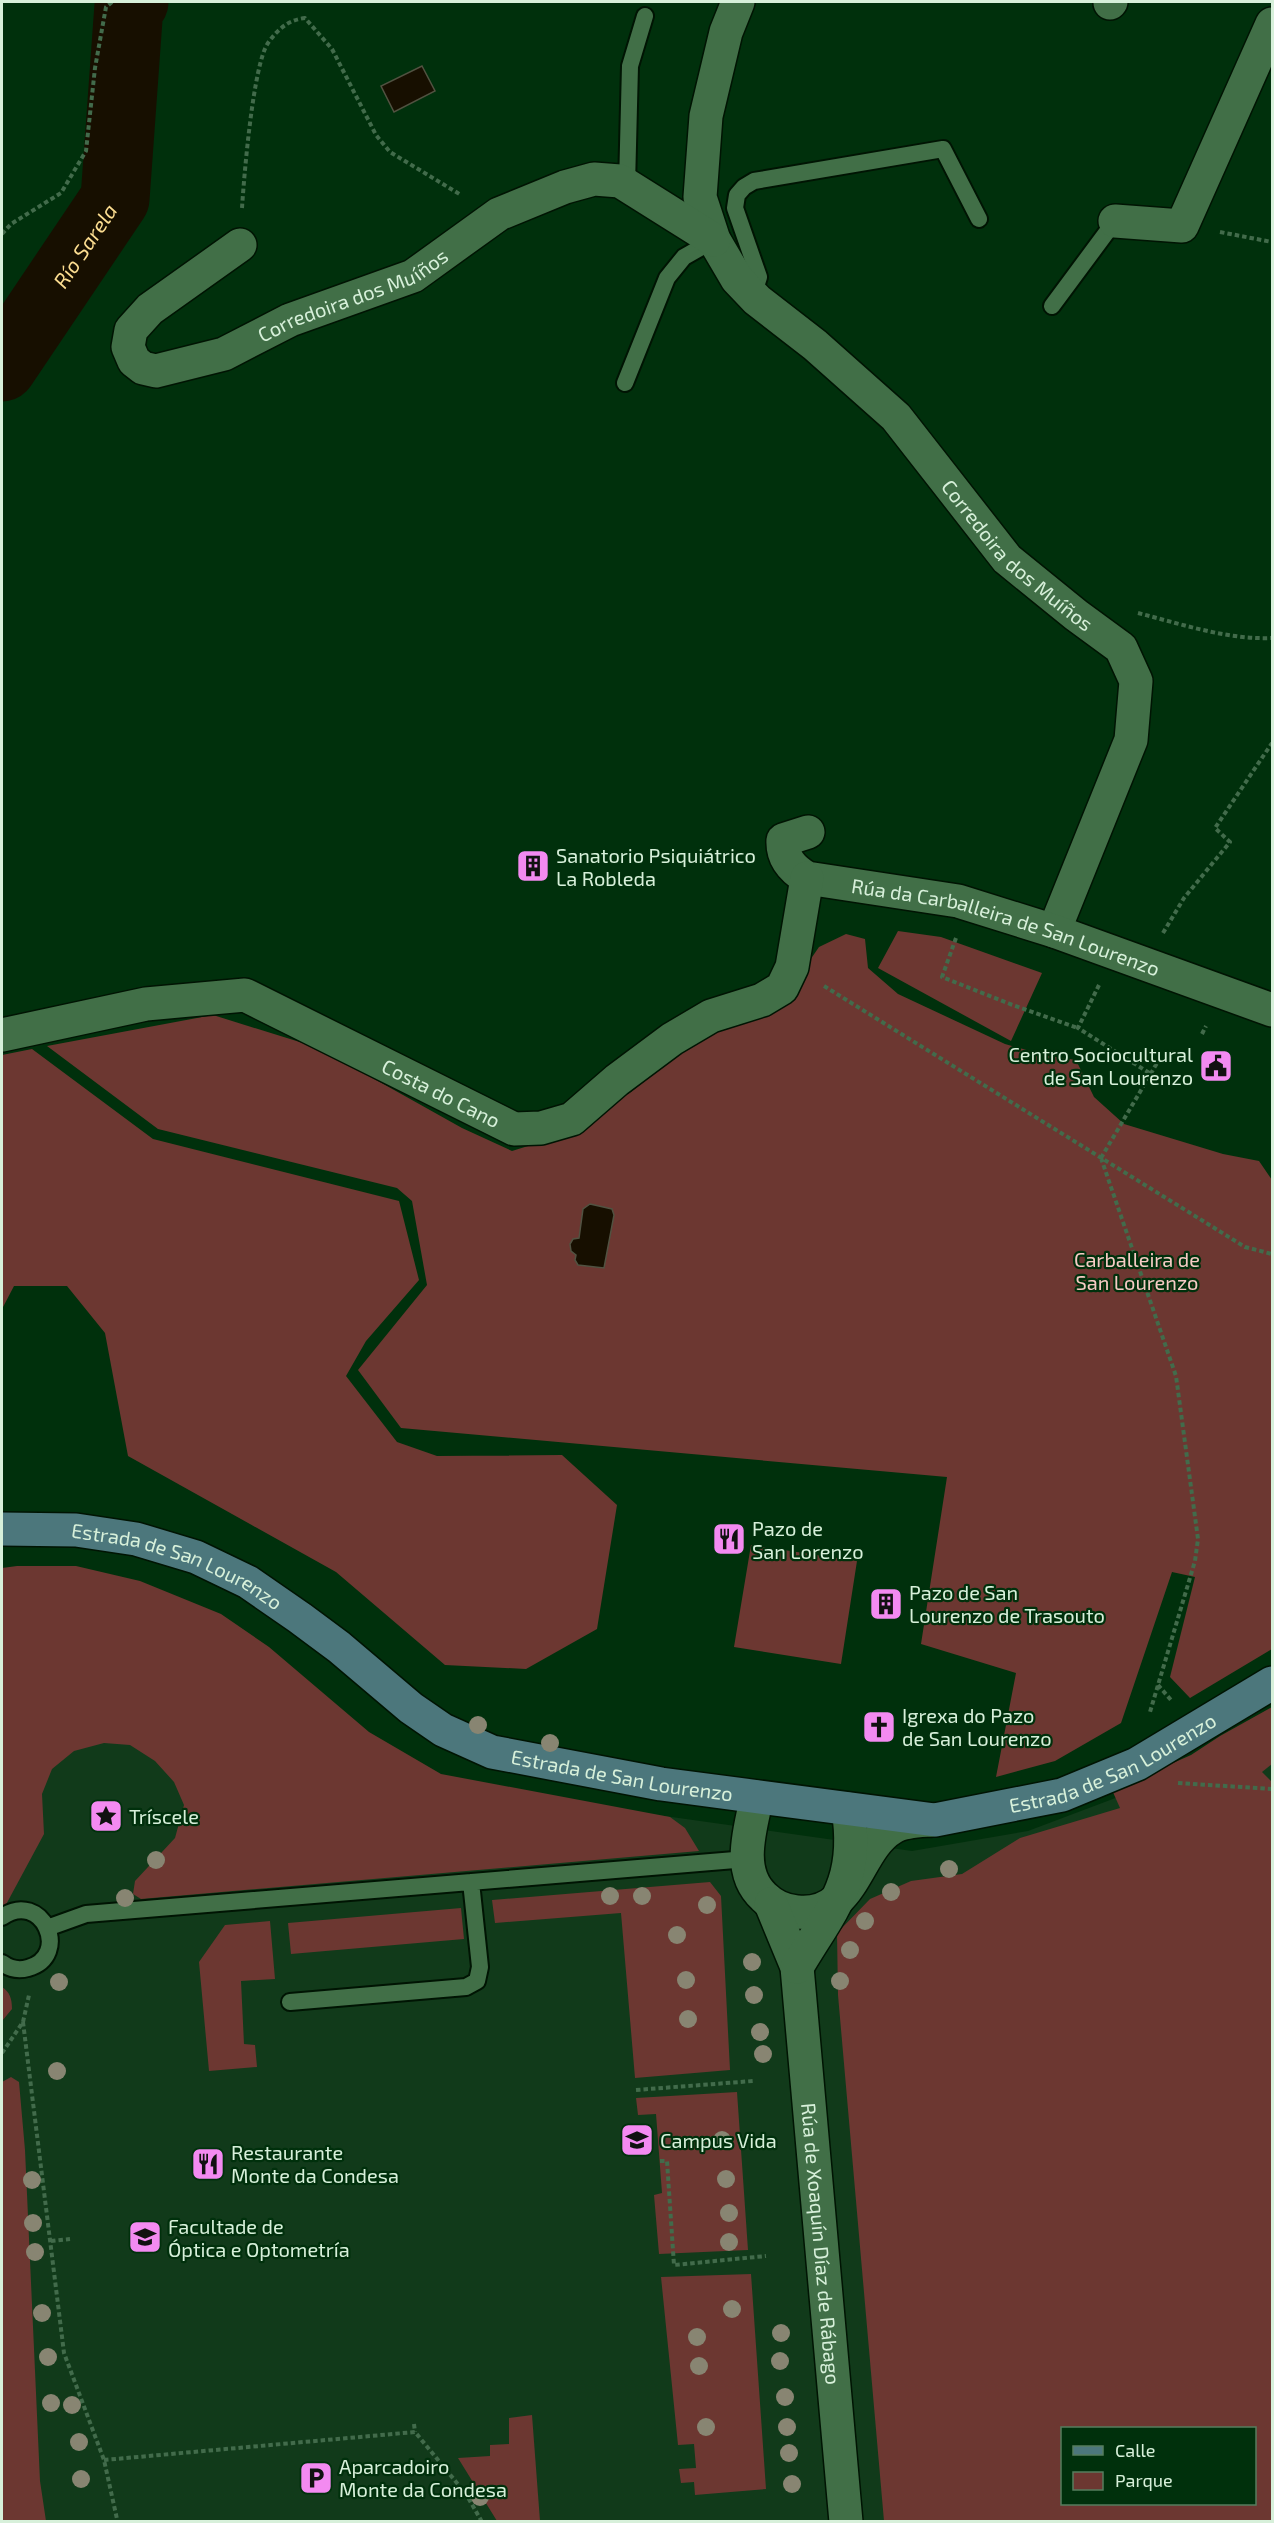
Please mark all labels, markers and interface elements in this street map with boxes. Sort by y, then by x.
water label: Río Sarela [47,198,121,292]
street label: Corredoira dos Muíños [253,243,452,347]
street label: Corredoira dos Muíños [937,474,1098,636]
place label: Sanatorio Psiquiátrico La Robleda [556,843,756,890]
building icon: Sanatorio Psiquiátrico La Robleda [515,848,551,884]
street label: Rúa da Carballeira de San Lourenzo [850,873,1163,980]
place label: Centro Sociocultural de San Lourenzo [1008,1042,1193,1089]
public building icon: Centro Sociocultural de San Lourenzo [1198,1048,1234,1084]
street label: Costa do Cano [378,1053,504,1132]
park label: Carballeira de San Lourenzo [1074,1247,1200,1294]
place label: Pazo de San Lorenzo [752,1516,864,1563]
street label: Estrada de San Lourenzo [70,1517,287,1614]
restaurant icon: Pazo de San Lorenzo [711,1521,747,1557]
place label: Pazo de San Lourenzo de Trasouto [909,1580,1105,1627]
building icon: Pazo de San Lourenzo de Trasouto [868,1586,904,1622]
place label: Igrexa do Pazo de San Lourenzo [902,1703,1052,1750]
street label: Estrada de San Lourenzo [1007,1708,1220,1817]
church icon: Igrexa do Pazo de San Lourenzo [861,1709,897,1745]
street label: Estrada de San Lourenzo [509,1744,735,1805]
place icon: Tríscele [88,1798,124,1834]
place label: Tríscele [129,1804,199,1828]
street label: Rúa de Xoaquín Díaz de Rábago [797,2102,846,2386]
school or university icon: Campus Vida [619,2122,655,2158]
place label: Campus Vida [660,2128,777,2152]
place label: Restaurante Monte da Condesa [231,2140,399,2187]
restaurant icon: Restaurante Monte da Condesa [190,2146,226,2182]
place label: Facultade de Óptica e Optometría [168,2214,350,2261]
school or university icon: Facultade de Óptica e Optometría [127,2219,163,2255]
legend [1061,2427,1256,2505]
text: Calle [1115,2439,1156,2461]
place label: Aparcadoiro Monte da Condesa [339,2454,507,2501]
parking icon: Aparcadoiro Monte da Condesa [298,2460,334,2496]
text: Parque [1115,2469,1173,2491]

